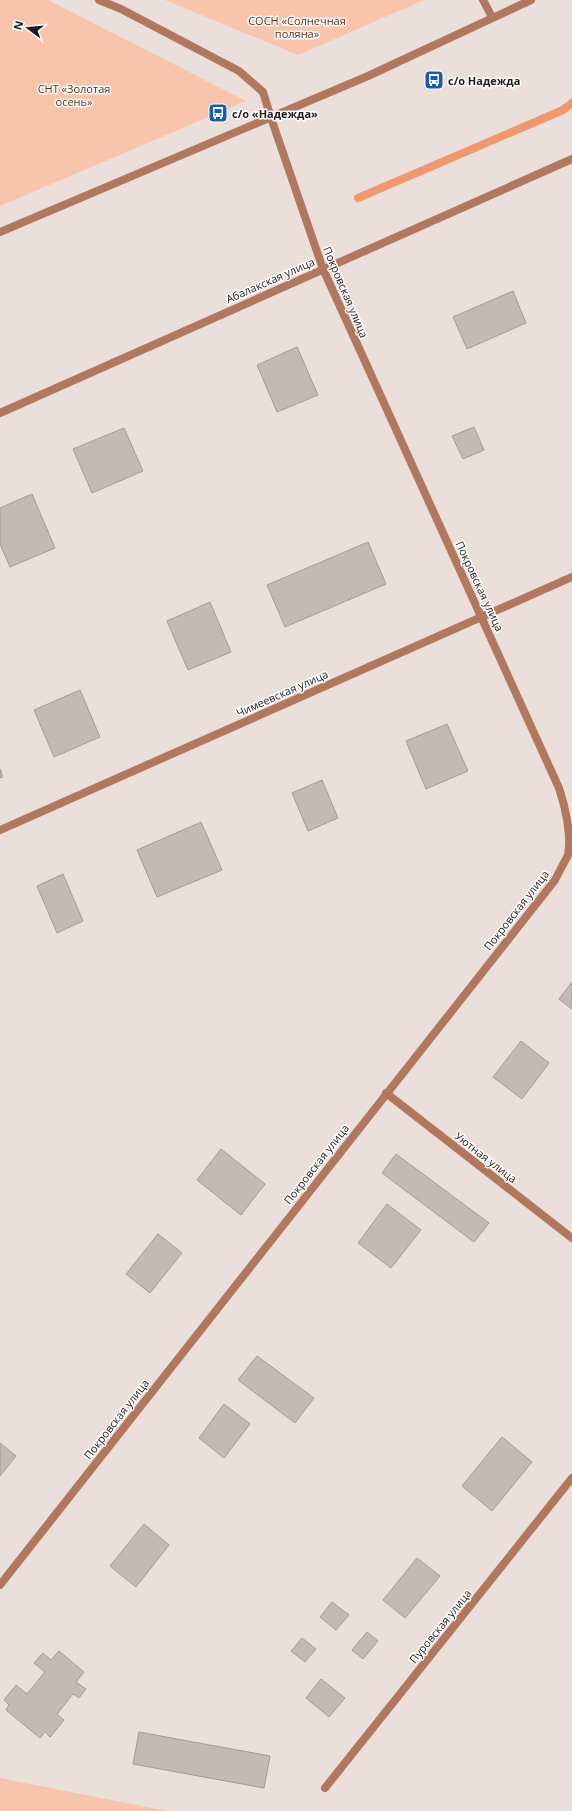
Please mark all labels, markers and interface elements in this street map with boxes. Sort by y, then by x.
north arrow [8,8,48,48]
park label: СОСН «Солнечная поляна» [248,13,346,41]
text: N [9,19,26,31]
bus stop icon: с/о Надежда [423,69,445,91]
place label: с/о Надежда [448,73,520,88]
park label: СНТ «Золотая осень» [38,81,110,109]
bus stop icon: с/о «Надежда» [207,102,229,124]
place label: с/о «Надежда» [232,106,318,121]
street label: Покровская улица [320,244,372,340]
street label: Абалакская улица [223,254,317,306]
street label: Покровская улица [453,539,507,633]
street label: Чимеевская улица [234,666,330,720]
street label: Покровская улица [480,867,552,953]
street label: Покровская улица [280,1121,352,1207]
street label: Уютная улица [452,1128,520,1186]
street label: Покровская улица [80,1376,152,1462]
street label: Пуровская улица [406,1586,474,1666]

